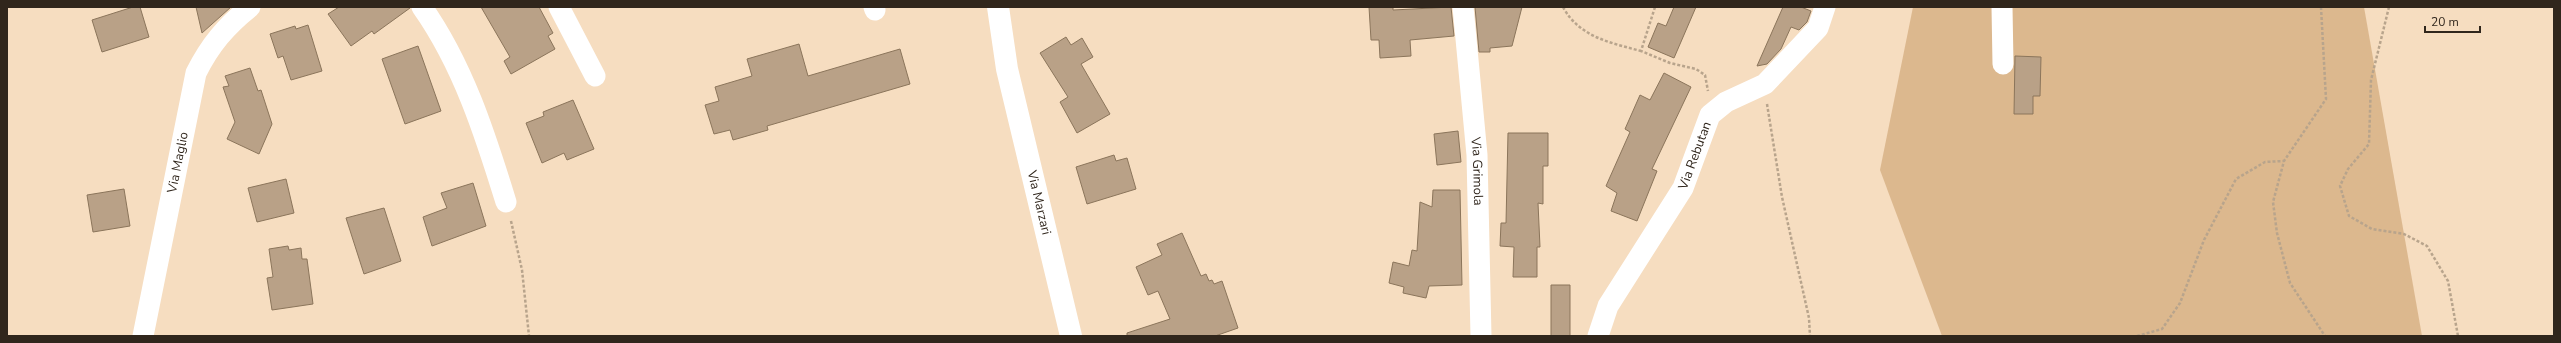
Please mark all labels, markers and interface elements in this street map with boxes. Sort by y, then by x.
scale bar [2425,8,2480,34]
text: 20 m [2431,14,2459,30]
street label: Via Rebutan [1674,119,1716,193]
street label: Via Maglio [163,130,193,196]
street label: Via Grimola [1466,135,1487,206]
street label: Via Marzari [1022,168,1055,237]

